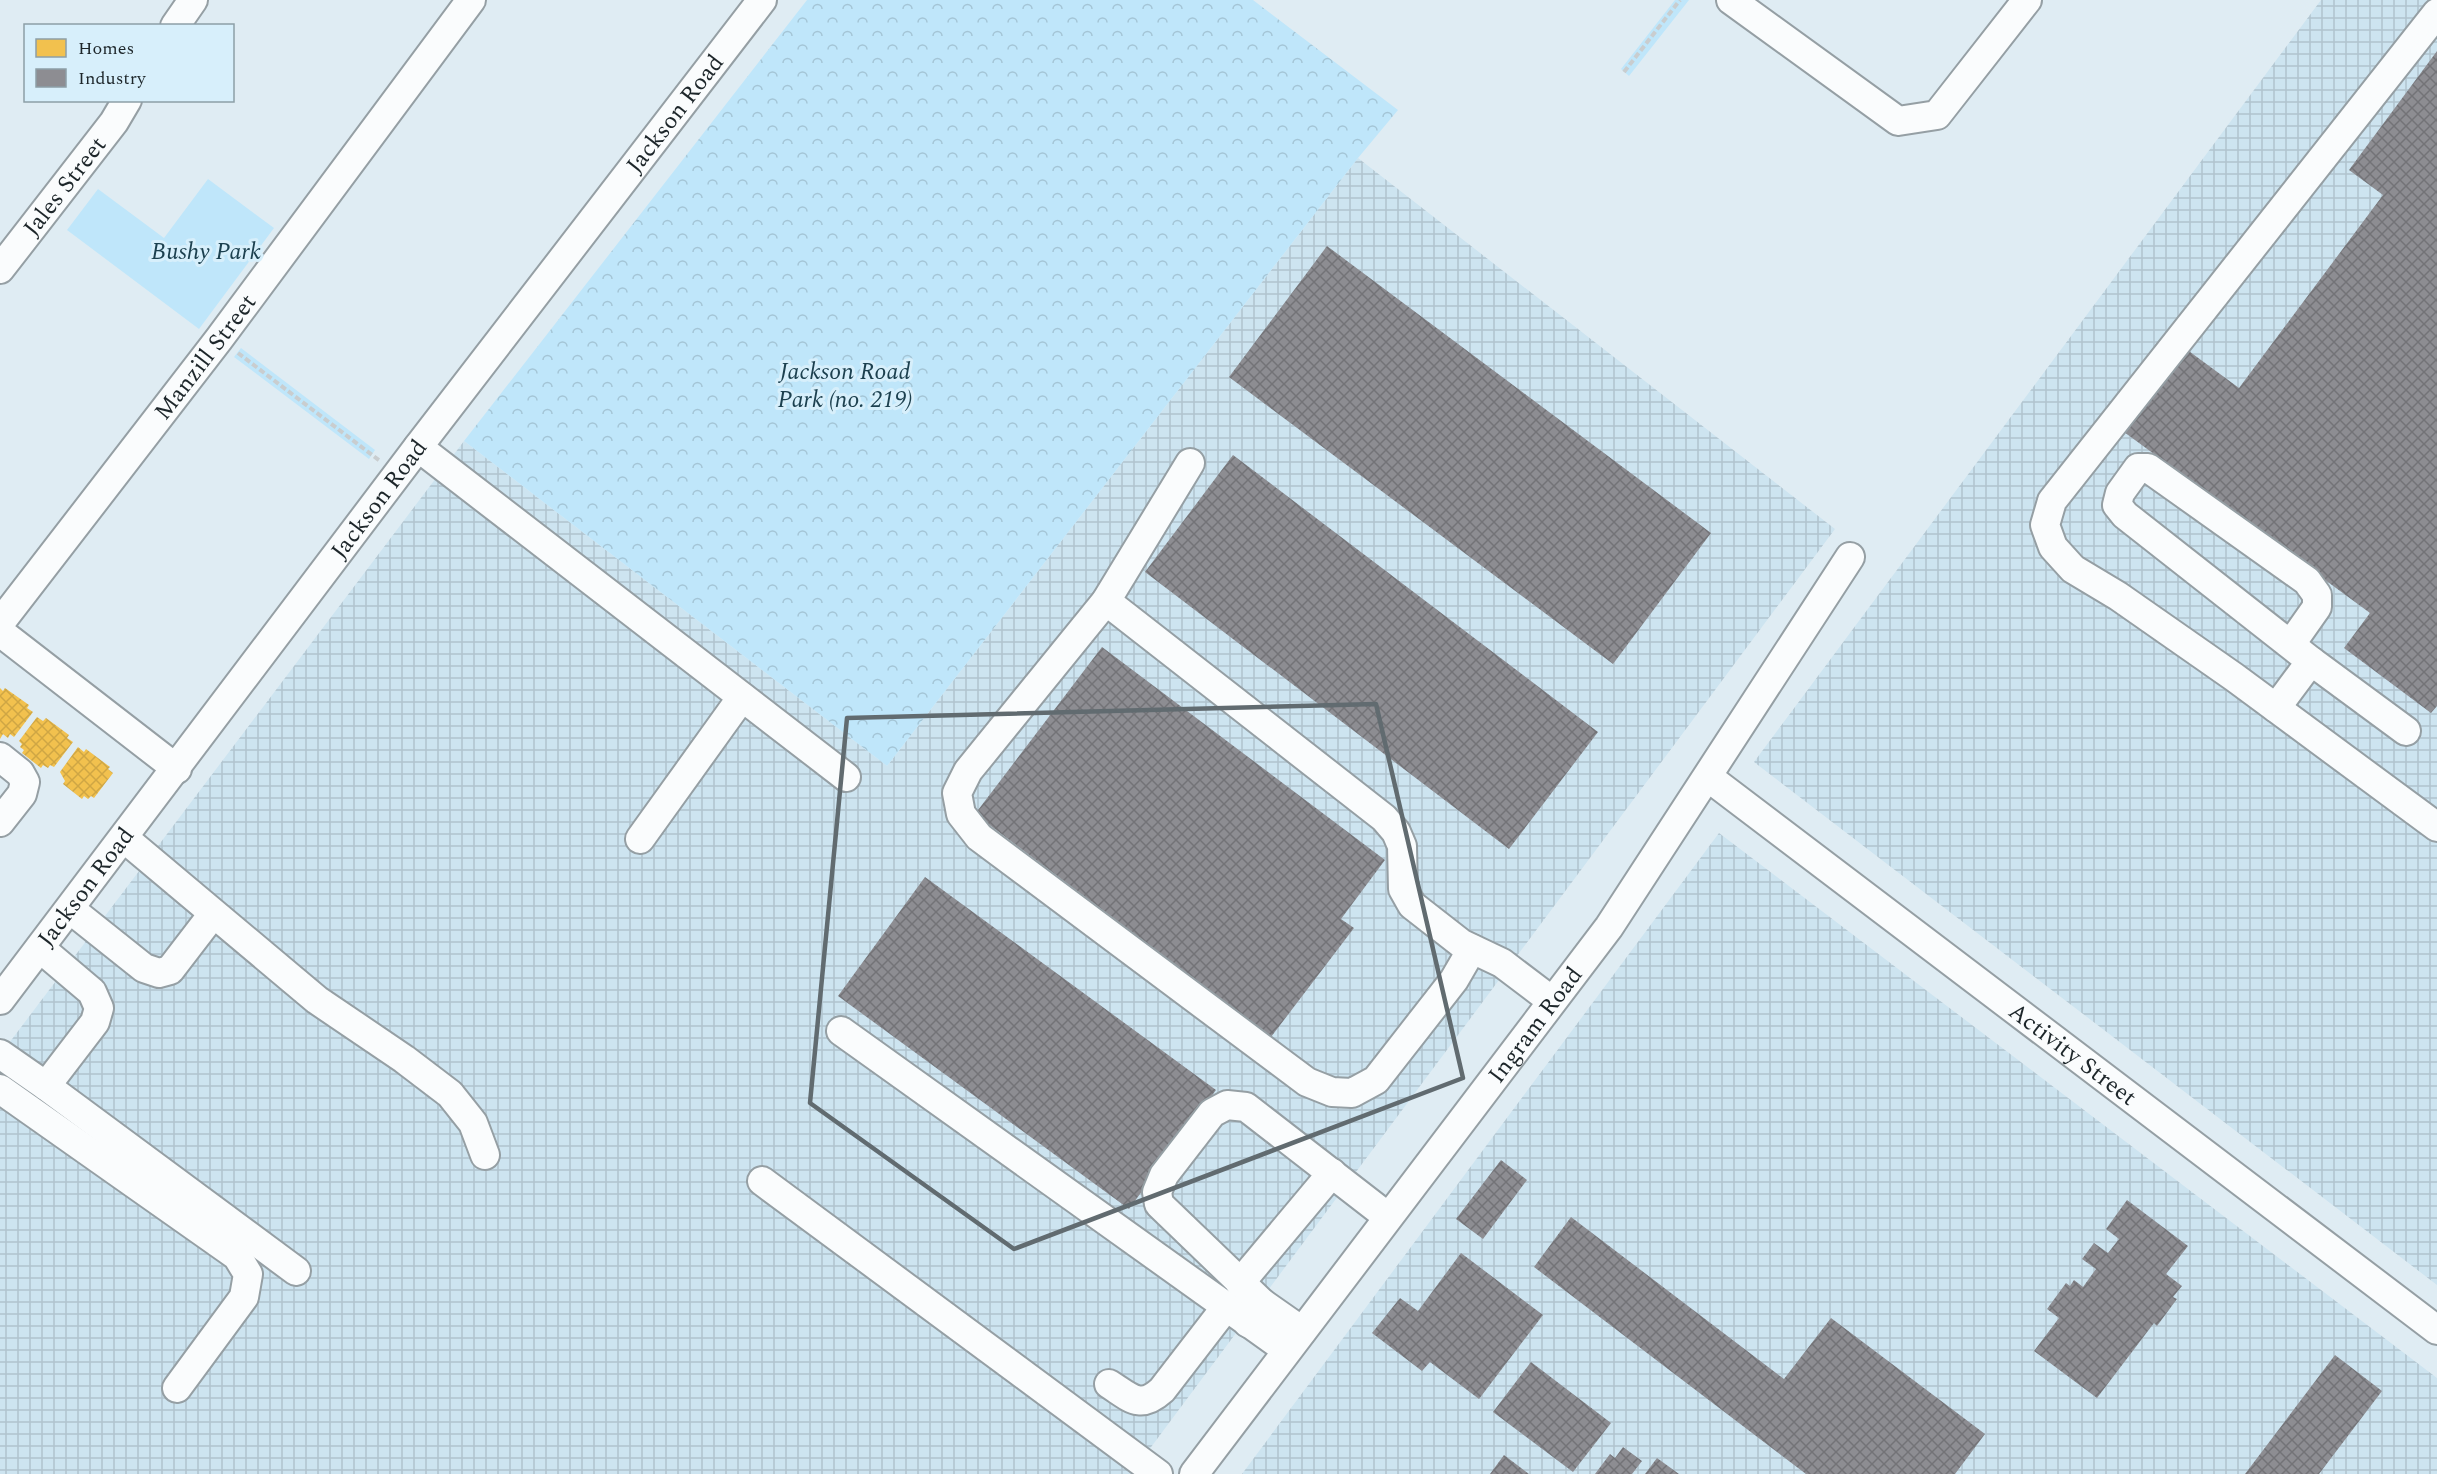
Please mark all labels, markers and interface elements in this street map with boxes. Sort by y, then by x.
legend [24,24,234,102]
text: Homes [78,35,134,62]
street label: Jackson Road [618,47,733,181]
text: Industry [78,65,147,92]
street label: Jales Street [15,129,116,244]
park label: Bushy Park [151,234,261,270]
street label: Manzill Street [146,286,266,428]
park label: Jackson Road Park (no. 219) [777,354,912,418]
street label: Jackson Road [322,432,437,567]
street label: Jackson Road [29,820,144,955]
street label: Ingram Road [1480,959,1592,1091]
street label: Activity Street [2000,994,2144,1115]

